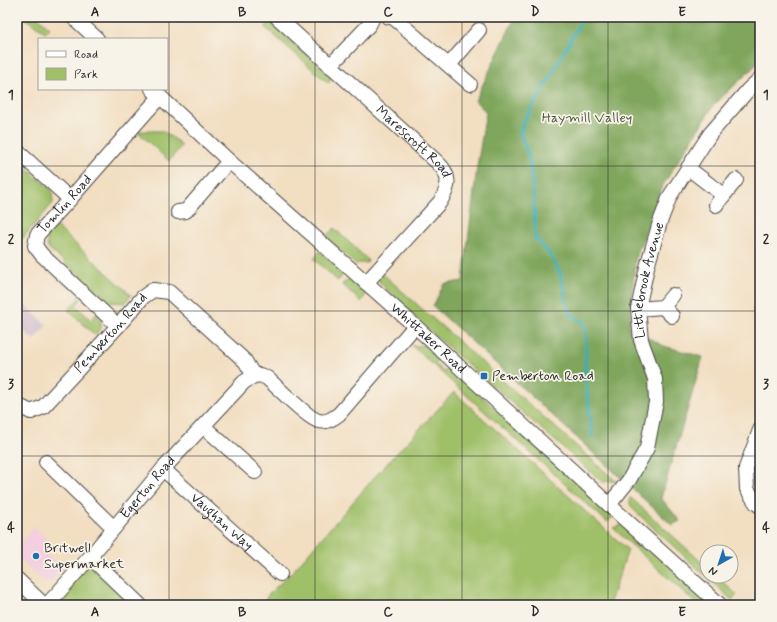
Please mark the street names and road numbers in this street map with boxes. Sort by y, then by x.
street label: Marescroft Road [372,102,455,180]
street label: Tomlin Road [34,171,96,238]
street label: Littlebrook Avenue [629,220,668,339]
street label: Pemberton Road [70,289,151,377]
street label: Whittaker Road [386,299,470,377]
street label: Egerton Road [116,452,180,523]
street label: Vaughan Way [187,489,257,555]

